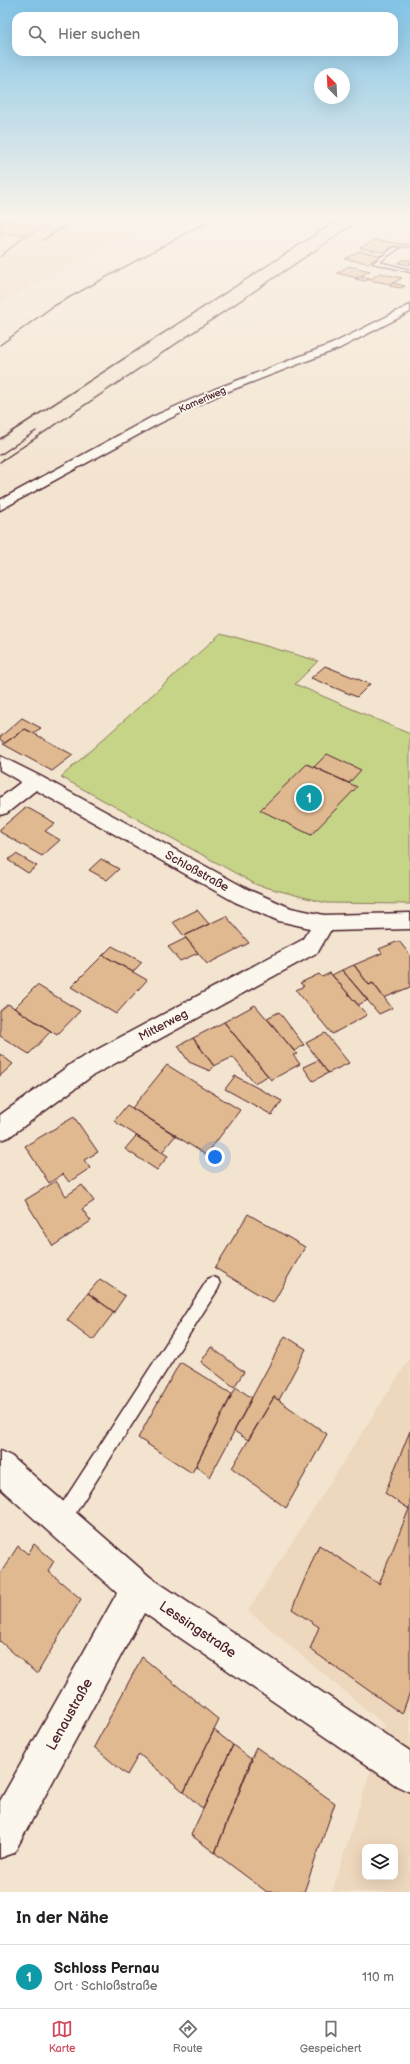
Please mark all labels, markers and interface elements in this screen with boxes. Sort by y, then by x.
search box [12,12,398,56]
icon: search [26,23,48,45]
text: Hier suchen [58,25,140,44]
north arrow [314,68,350,104]
street label: Kamerlweg [177,384,228,416]
pin: 1 [296,783,322,813]
street label: Schloßstraße [162,848,231,895]
street label: Mitterweg [136,1006,190,1045]
your location [205,1147,225,1167]
street label: Lessingstraße [156,1597,239,1661]
street label: Lenaustraße [43,1675,96,1753]
map controls [362,1844,398,1880]
button: layers [362,1844,398,1880]
text: In der Nähe [16,1908,109,1928]
text: Schloss Pernau [54,1959,159,1978]
text: 1 [26,1969,32,1985]
text: 110 m [362,1969,394,1985]
text: Ort · Schloßstraße [54,1978,158,1994]
tab: Karte [49,2018,76,2055]
tab: Route [173,2018,202,2055]
tab: Gespeichert [300,2018,361,2055]

